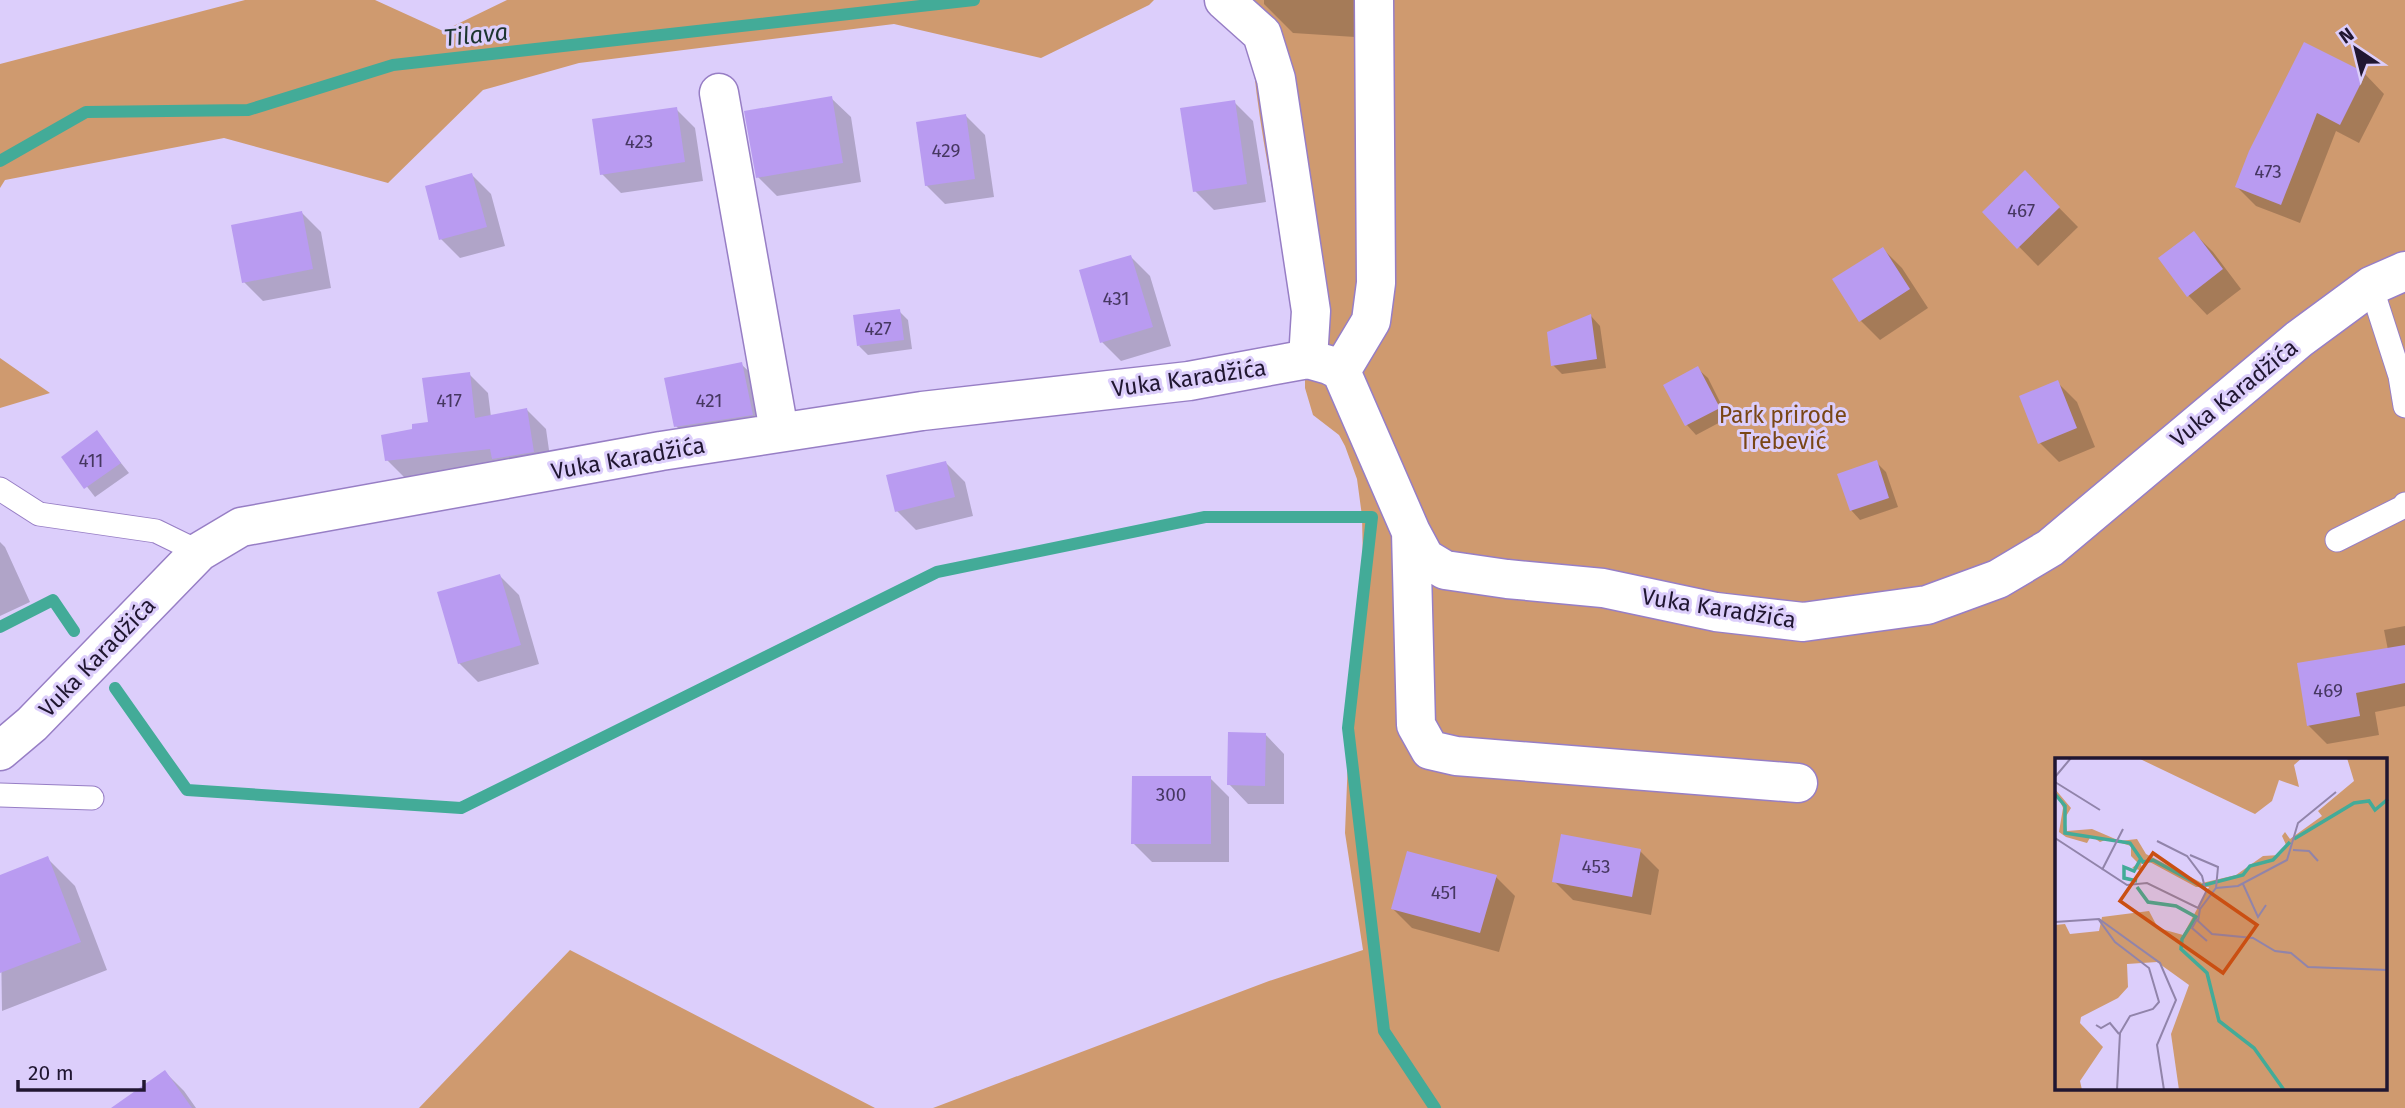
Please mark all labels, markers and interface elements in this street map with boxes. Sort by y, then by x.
north arrow [2321,14,2391,84]
water label: Tilava [442,18,510,52]
text: N [2335,22,2358,49]
house number: 423 [625,130,653,153]
house number: 429 [932,139,960,162]
house number: 473 [2254,160,2282,183]
house number: 467 [2007,199,2035,222]
house number: 431 [1102,287,1130,310]
house number: 427 [864,317,892,340]
street label: Vuka Karadžića [2165,333,2303,453]
street label: Vuka Karadžića [1110,353,1268,403]
house number: 417 [436,389,462,412]
house number: 421 [696,389,722,412]
park label: Park prirode Trebević [1719,401,1847,455]
street label: Vuka Karadžića [549,431,707,485]
house number: 411 [78,449,104,472]
street label: Vuka Karadžića [1640,582,1798,634]
street label: Vuka Karadžića [33,591,161,723]
house number: 469 [2313,679,2343,702]
inset map [2055,758,2388,1090]
house number: 300 [1156,783,1186,806]
house number: 453 [1582,855,1610,878]
house number: 451 [1431,881,1457,904]
scale bar [18,1048,144,1092]
text: 20 m [28,1060,74,1086]

